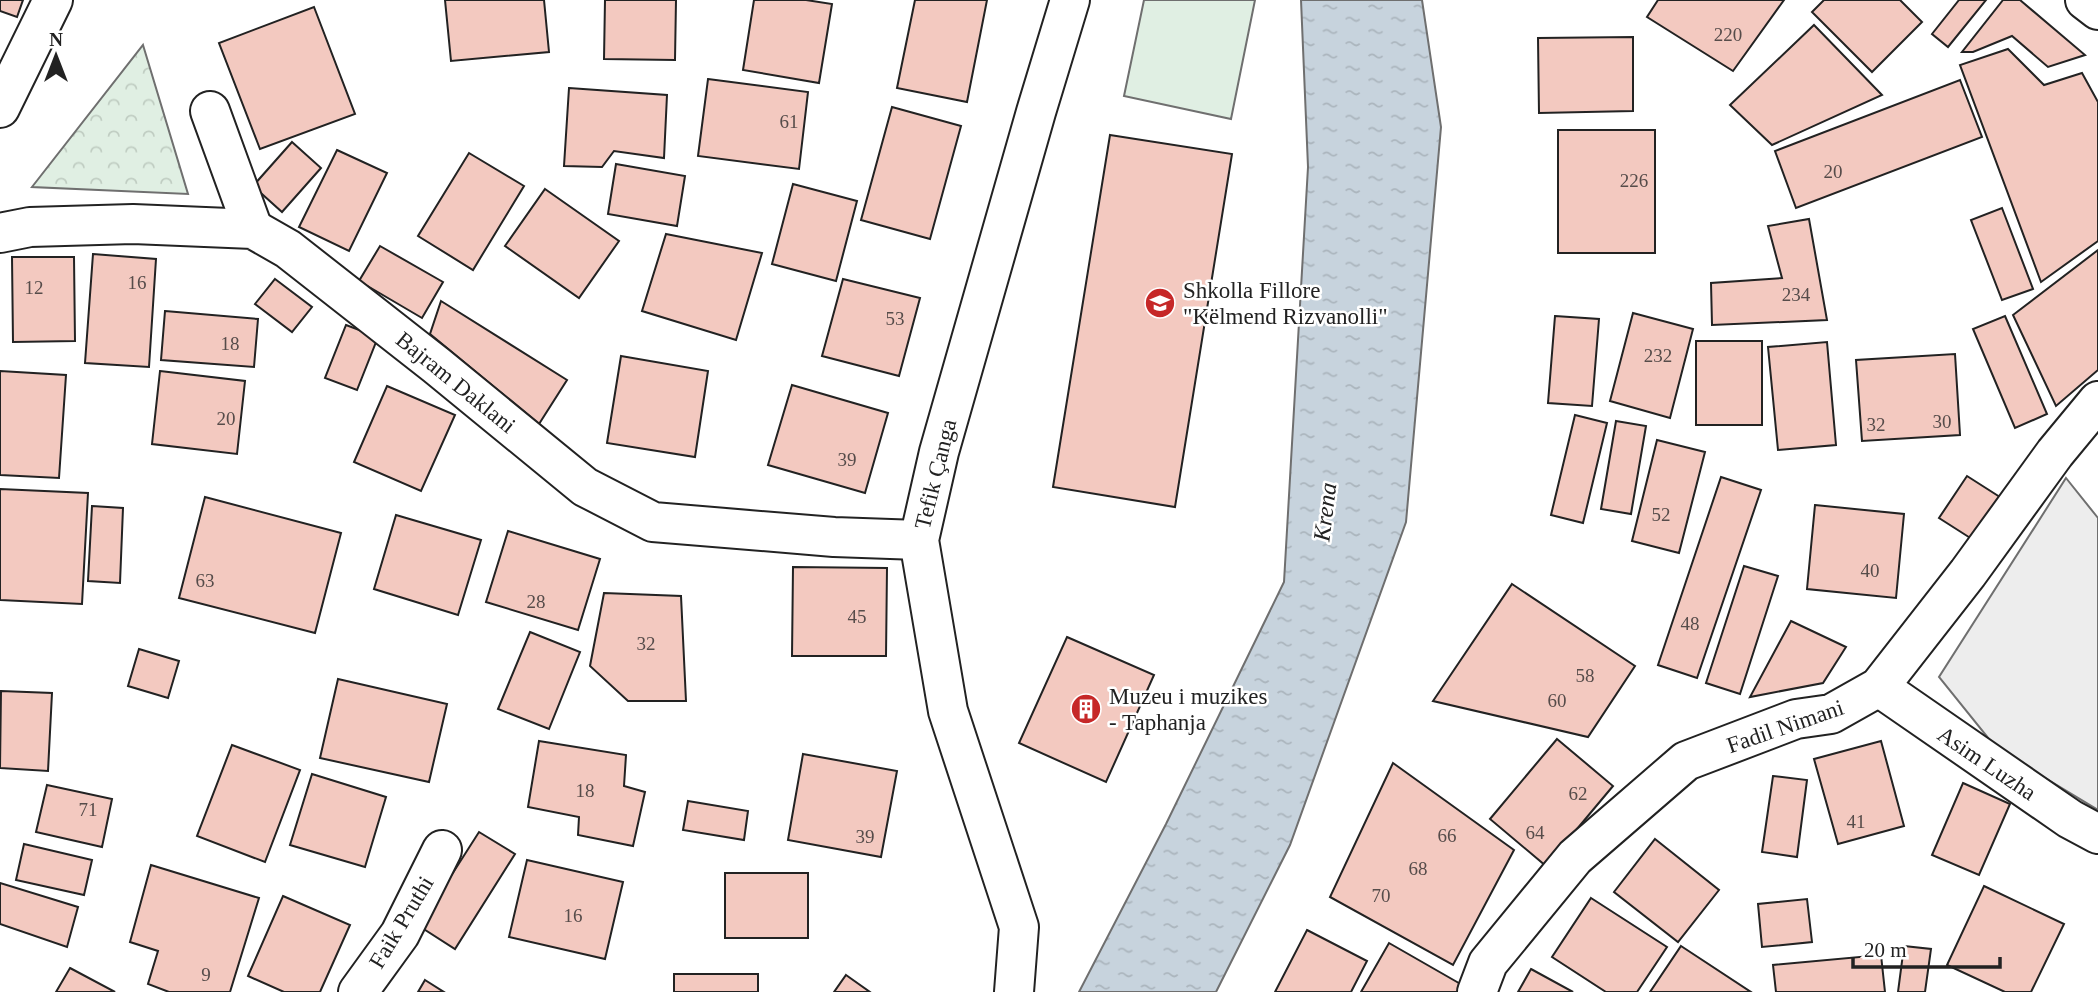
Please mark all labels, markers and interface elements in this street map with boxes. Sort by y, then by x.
north arrow [21,21,91,91]
house number: 220 [1714,24,1742,45]
text: N [49,29,63,50]
house number: 61 [780,111,799,132]
house number: 20 [1824,161,1843,182]
house number: 226 [1620,170,1648,191]
house number: 16 [128,272,147,293]
house number: 12 [25,277,44,298]
place label: Shkolla Fillore "Këlmend Rizvanolli" [1183,278,1388,329]
house number: 234 [1782,284,1811,305]
school or university icon: Shkolla Fillore "Këlmend Rizvanolli" [1143,286,1177,320]
house number: 53 [886,308,905,329]
street label: Bajram Daklani [391,327,520,438]
house number: 18 [221,333,240,354]
house number: 232 [1644,345,1672,366]
house number: 20 [217,408,236,429]
house number: 30 [1933,411,1952,432]
house number: 32 [1867,414,1886,435]
street label: Tefik Çanga [910,416,961,532]
house number: 39 [838,449,857,470]
water label: Krena [1308,481,1342,544]
house number: 52 [1652,504,1671,525]
house number: 40 [1861,560,1880,581]
house number: 63 [196,570,215,591]
house number: 28 [527,591,546,612]
house number: 45 [848,606,867,627]
house number: 48 [1681,613,1700,634]
house number: 32 [637,633,656,654]
house number: 58 [1576,665,1595,686]
place label: Muzeu i muzikes - Taphanja [1109,684,1267,735]
house number: 60 [1548,690,1567,711]
building icon: Muzeu i muzikes - Taphanja [1069,692,1103,726]
street label: Fadil Nimani [1723,695,1847,758]
street label: Asim Luzha [1933,721,2041,805]
house number: 18 [576,780,595,801]
house number: 62 [1569,783,1588,804]
house number: 71 [79,799,98,820]
house number: 41 [1847,811,1866,832]
house number: 64 [1526,822,1545,843]
house number: 66 [1438,825,1457,846]
house number: 39 [856,826,875,847]
house number: 68 [1409,858,1428,879]
street label: Faik Pruthi [364,872,439,973]
house number: 70 [1372,885,1391,906]
house number: 16 [564,905,583,926]
scale bar [1853,926,2000,970]
text: 20 m [1864,938,1907,962]
house number: 9 [201,964,211,985]

